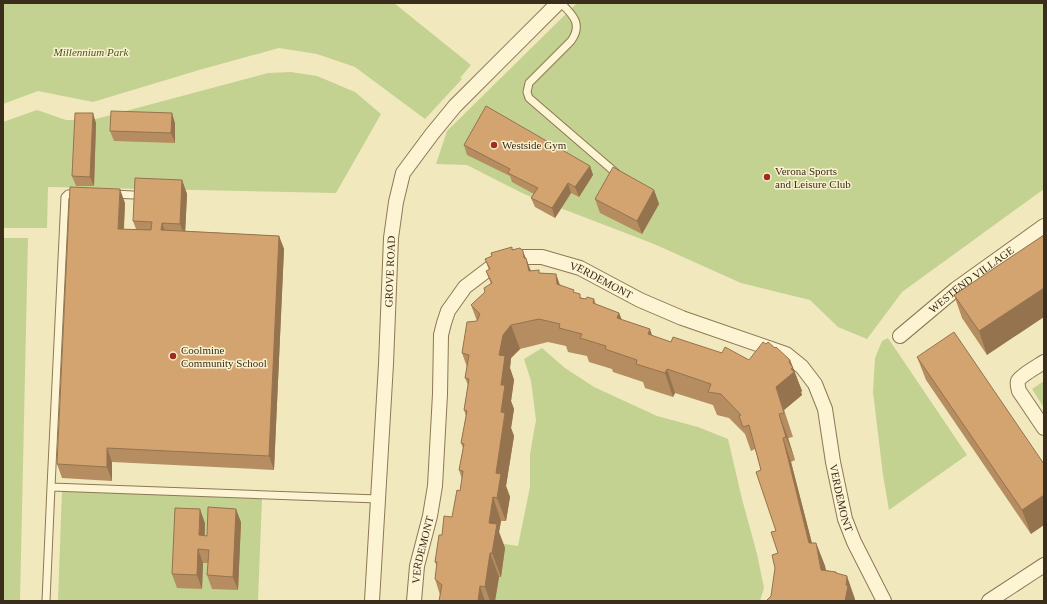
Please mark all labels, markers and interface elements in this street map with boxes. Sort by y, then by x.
park label: Millennium Park [53,46,130,58]
place label: Westside Gym [502,139,567,151]
marker: Westside Gym [489,140,499,150]
place label: Verona Sports and Leisure Club [775,165,851,190]
marker: Verona Sports and Leisure Club [762,172,772,182]
street label: GROVE ROAD [382,235,397,308]
street label: WESTEND VILLAGE [926,244,1016,315]
street label: VERDEMONT [568,259,635,301]
place label: Coolmine Community School [181,344,267,369]
marker: Coolmine Community School [168,351,178,361]
street label: VERDEMONT [828,463,855,534]
street label: VERDEMONT [410,514,436,584]

